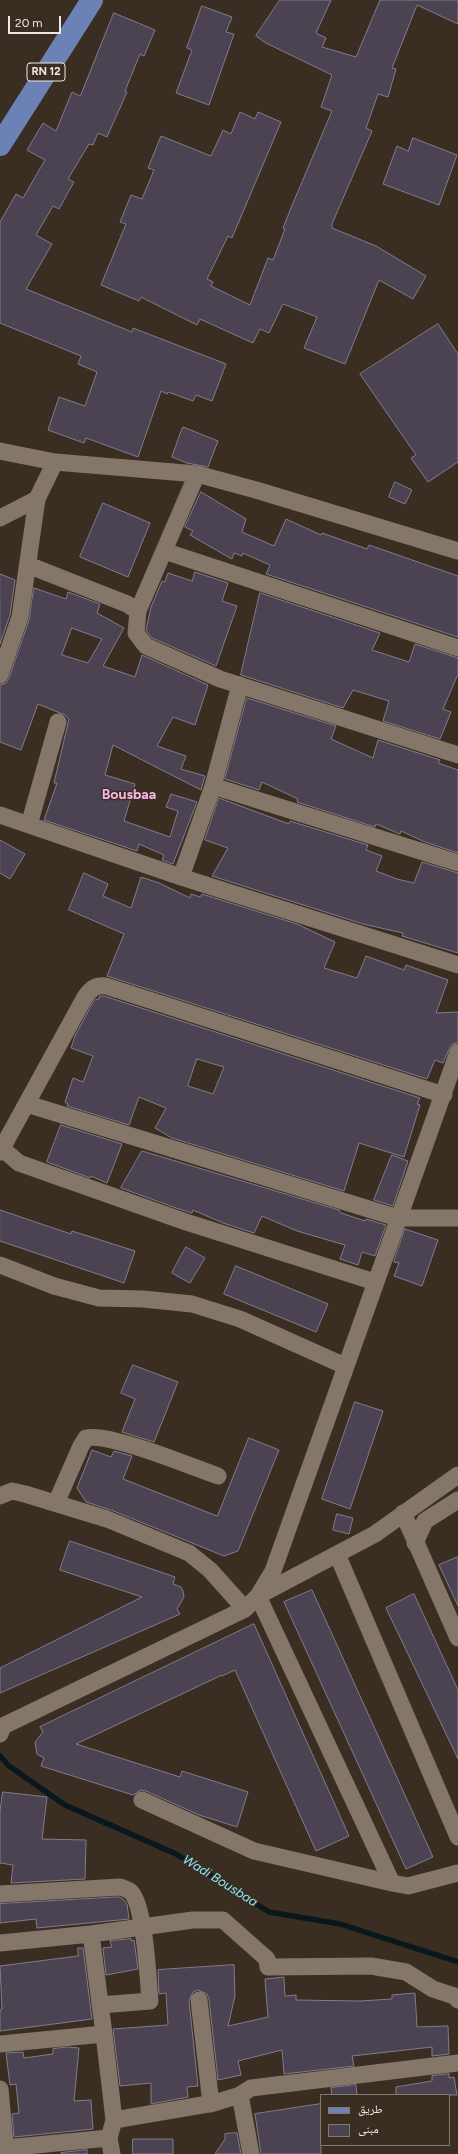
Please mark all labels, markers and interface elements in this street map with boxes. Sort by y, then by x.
scale bar [10,8,63,34]
text: 20 m [15,16,43,30]
road number: RN 12 [27,63,65,81]
district label: Bousbaa [102,787,156,803]
water label: Wadi Bousbaa [180,1852,260,1910]
legend [320,2094,450,2146]
text: طريق [358,2102,383,2116]
text: مبنى [358,2122,379,2136]

